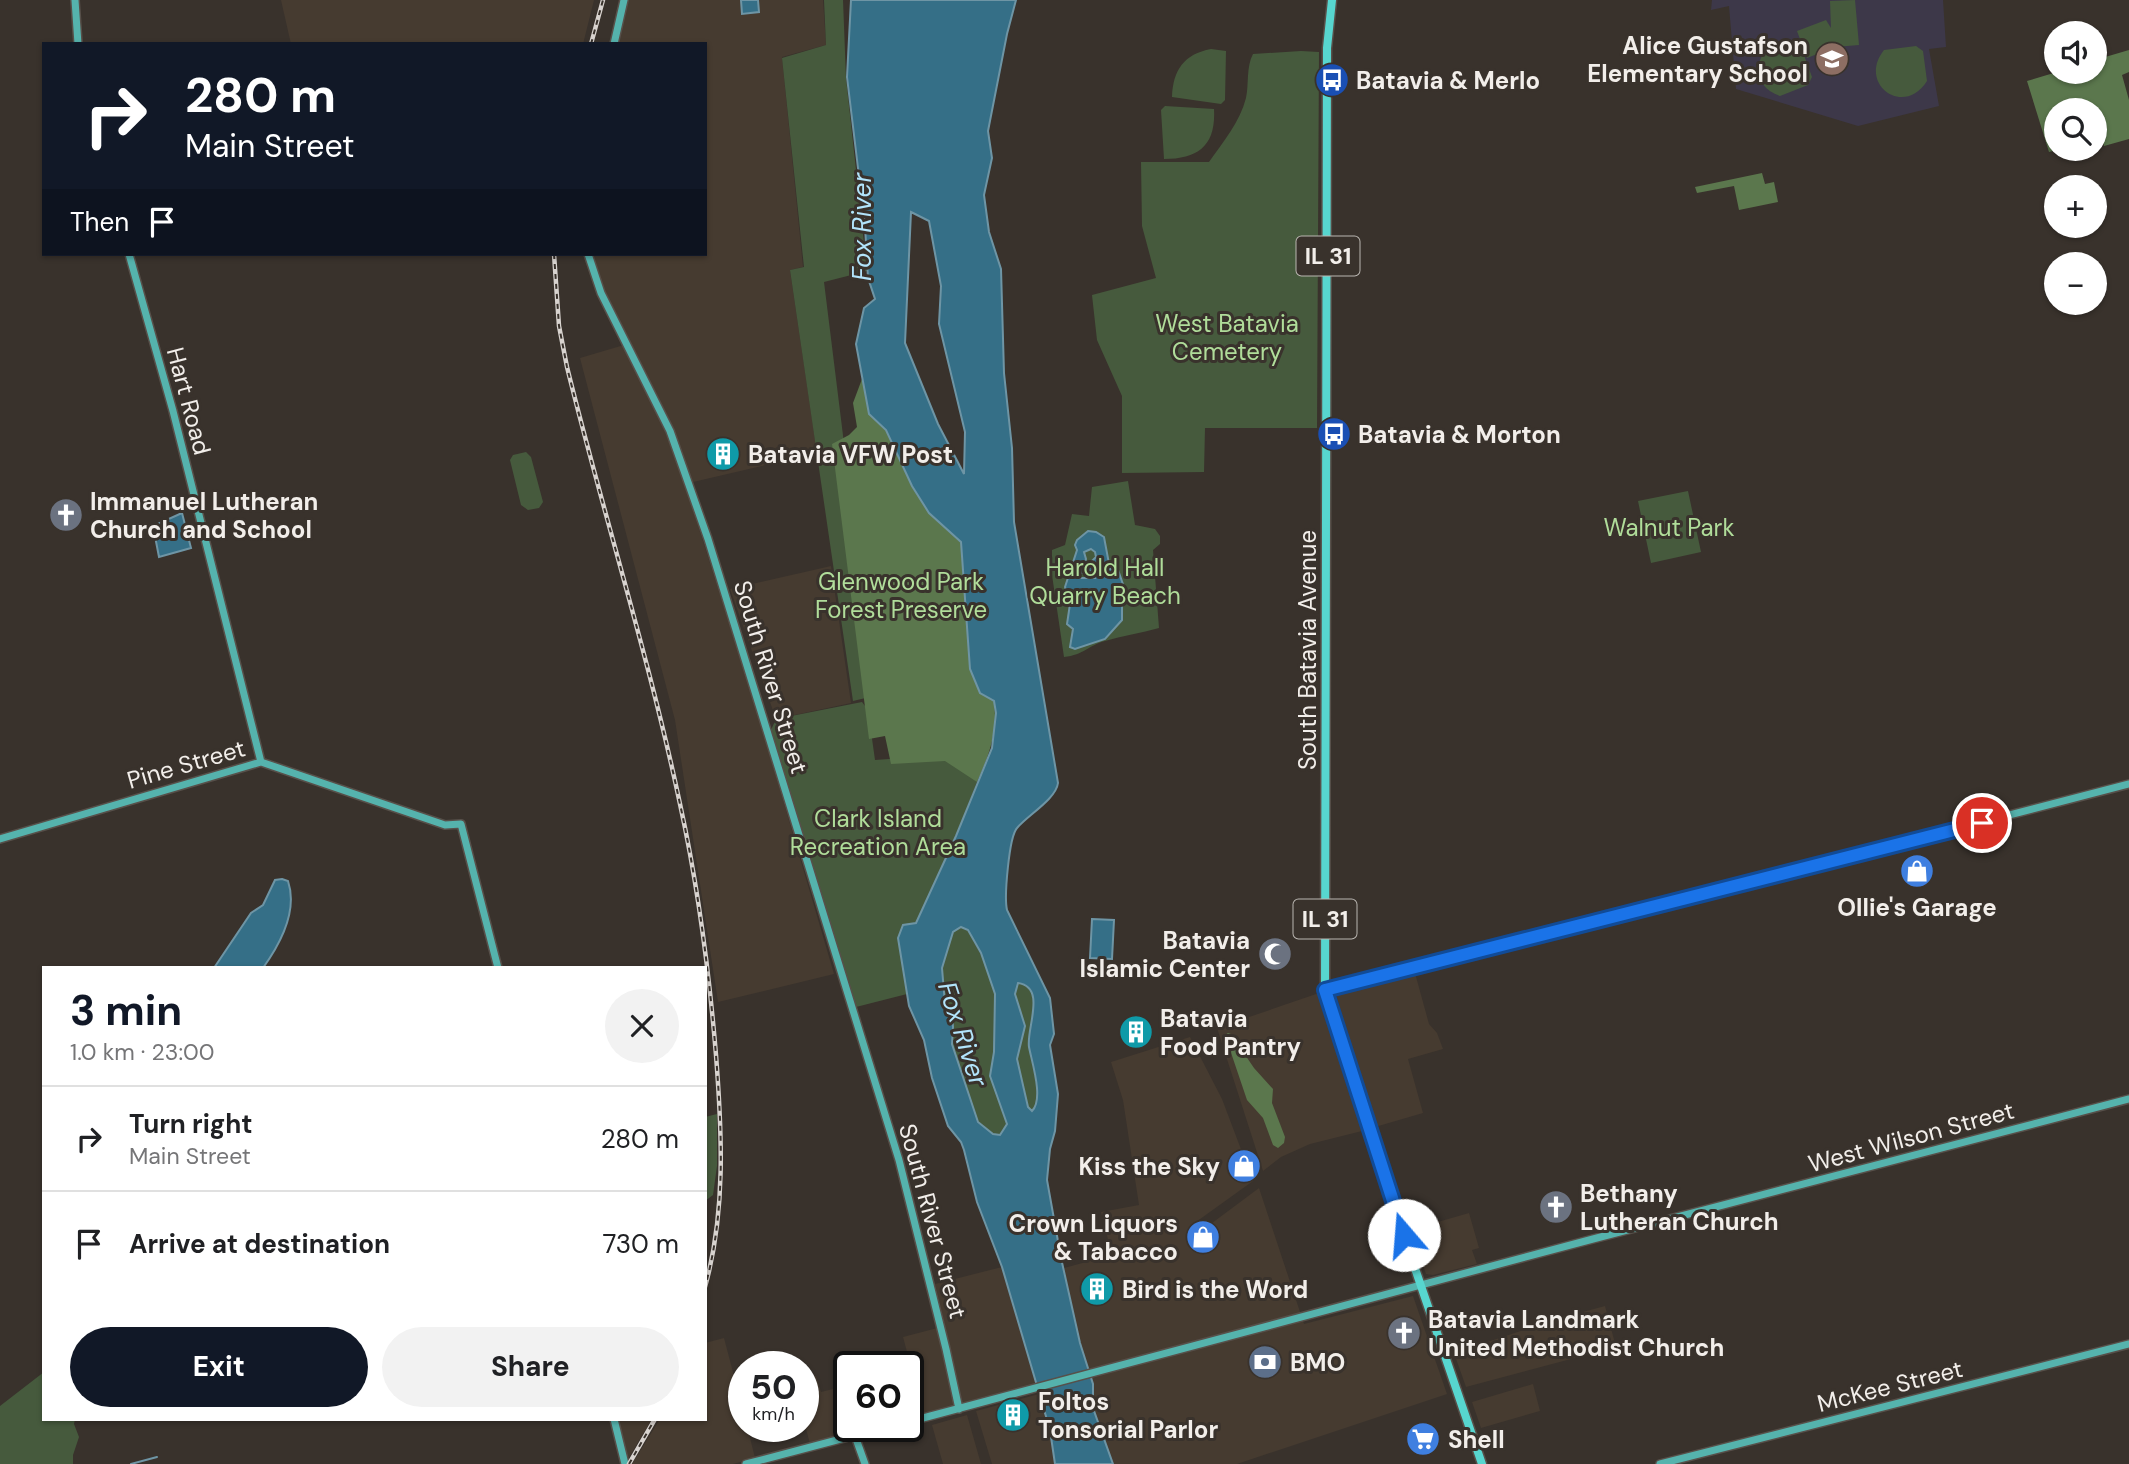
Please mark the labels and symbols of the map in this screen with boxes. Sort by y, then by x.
place label: Alice Gustafson Elementary School [1587,30,1808,89]
school or university icon: Alice Gustafson Elementary School [1813,40,1851,78]
bus stop icon: Batavia & Merlo [1313,61,1351,99]
place label: Batavia & Merlo [1356,65,1540,96]
water label: Fox River [845,172,879,281]
road number: IL 31 [1296,236,1360,276]
park label: West Batavia Cemetery [1155,308,1299,367]
street label: Hart Road [160,344,218,458]
bus stop icon: Batavia & Morton [1315,415,1353,453]
place label: Batavia & Morton [1358,419,1561,450]
building icon: Batavia VFW Post [704,435,742,473]
place label: Batavia VFW Post [748,439,953,470]
place label: Immanuel Lutheran Church and School [90,486,318,545]
church icon: Immanuel Lutheran Church and School [47,496,85,534]
park label: Walnut Park [1603,512,1735,543]
street label: South Batavia Avenue [1292,530,1323,770]
park label: Harold Hall Quarry Beach [1029,552,1181,611]
park label: Glenwood Park Forest Preserve [815,566,987,625]
street label: South River Street [727,577,815,777]
street label: Pine Street [123,732,249,796]
pin [1952,793,2012,853]
park label: Clark Island Recreation Area [790,803,966,862]
shop icon: Ollie's Garage [1898,852,1936,890]
place label: Ollie's Garage [1837,892,1997,923]
road number: IL 31 [1294,900,1356,938]
place label: Batavia Islamic Center [1080,925,1250,984]
mosque icon: Batavia Islamic Center [1256,935,1294,973]
water label: Fox River [930,977,996,1092]
place label: Batavia Food Pantry [1160,1003,1301,1062]
building icon: Batavia Food Pantry [1117,1013,1155,1051]
street label: West Wilson Street [1805,1095,2017,1179]
street label: South River Street [892,1120,974,1322]
shop icon: Kiss the Sky [1225,1147,1263,1185]
place label: Kiss the Sky [1078,1151,1220,1182]
place label: Bethany Lutheran Church [1580,1178,1779,1237]
church icon: Bethany Lutheran Church [1537,1188,1575,1226]
position arrow [1367,1198,1441,1272]
place label: Crown Liquors & Tabacco [1009,1208,1178,1267]
shop icon: Crown Liquors & Tabacco [1184,1218,1222,1256]
building icon: Bird is the Word [1078,1270,1116,1308]
place label: Bird is the Word [1122,1274,1308,1305]
place label: Batavia Landmark United Methodist Church [1428,1304,1724,1363]
church icon: Batavia Landmark United Methodist Church [1385,1314,1423,1352]
bank icon: BMO [1246,1343,1284,1381]
place label: BMO [1290,1347,1345,1378]
speed limit sign: 60 [833,1351,924,1442]
street label: McKee Street [1814,1353,1966,1419]
place label: Foltos Tonsorial Parlor [1038,1386,1218,1445]
building icon: Foltos Tonsorial Parlor [994,1396,1032,1434]
supermarket icon: Shell [1404,1420,1442,1458]
place label: Shell [1448,1424,1505,1455]

